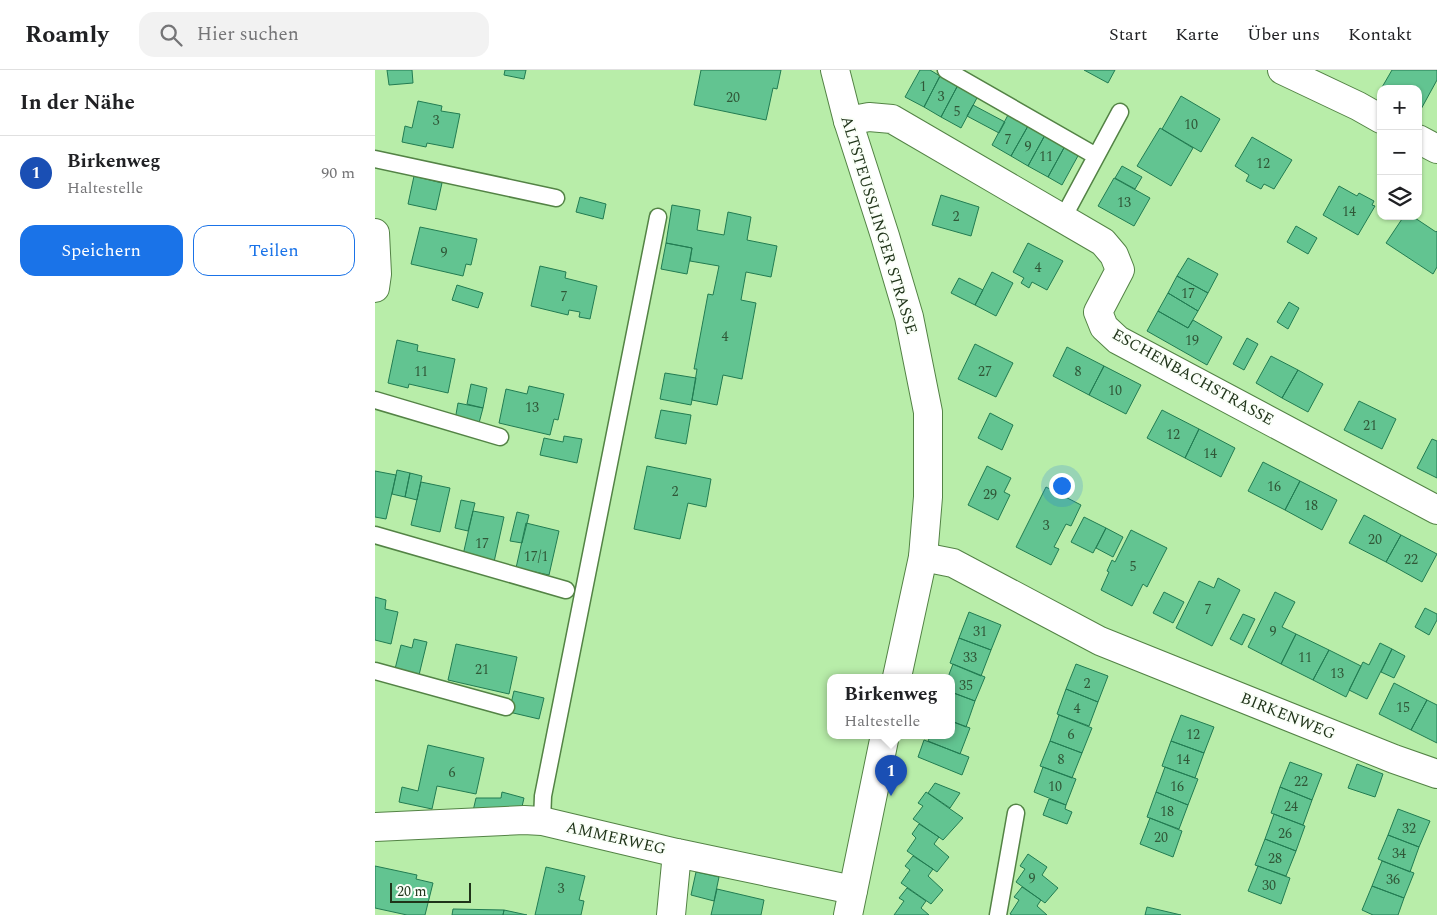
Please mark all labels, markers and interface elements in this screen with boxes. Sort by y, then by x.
search box [139,12,489,57]
text: Roamly [25,17,109,53]
text: Hier suchen [197,20,299,49]
icon: search [157,21,185,49]
text: Start [1109,21,1147,48]
text: Karte [1175,21,1219,48]
text: Über uns [1247,21,1320,48]
text: Kontakt [1348,21,1412,48]
house number: 1 [920,76,927,97]
map controls [1377,85,1422,220]
button: + [1377,85,1422,130]
house number: 3 [938,86,945,107]
text: In der Nähe [20,87,135,119]
house number: 20 [726,87,740,108]
house number: 5 [954,101,961,122]
house number: 3 [433,110,440,131]
street label: ALTSTEUSSLINGER STRASSE [834,113,924,337]
house number: 10 [1184,114,1198,135]
house number: 7 [1005,129,1012,150]
button: − [1377,130,1422,175]
house number: 9 [1025,136,1032,157]
house number: 11 [1039,146,1053,167]
text: Birkenweg [67,147,161,176]
house number: 12 [1256,153,1270,174]
text: 1 [32,161,40,185]
text: 90 m [321,161,355,185]
button: layers [1377,175,1422,220]
text: Haltestelle [67,176,143,200]
house number: 13 [1117,192,1131,213]
house number: 14 [1342,201,1356,222]
house number: 2 [953,206,960,227]
button: Speichern [20,225,183,276]
button: Teilen [193,225,355,276]
house number: 9 [441,242,448,263]
house number: 4 [1035,257,1042,278]
house number: 17 [1181,283,1195,304]
house number: 7 [561,286,568,307]
street label: ESCHENBACHSTRASSE [1108,322,1278,432]
house number: 4 [722,326,729,347]
house number: 19 [1185,330,1199,351]
house number: 11 [414,361,428,382]
house number: 27 [978,361,992,382]
house number: 8 [1075,361,1082,382]
house number: 10 [1108,380,1122,401]
house number: 13 [525,397,539,418]
house number: 21 [1363,415,1377,436]
house number: 12 [1166,424,1180,445]
house number: 14 [1203,443,1217,464]
your location [1049,473,1075,499]
house number: 16 [1267,476,1281,497]
house number: 2 [672,481,679,502]
house number: 29 [983,484,997,505]
house number: 18 [1304,495,1318,516]
house number: 3 [1043,515,1050,536]
house number: 20 [1368,529,1382,550]
house number: 17 [475,533,489,554]
house number: 17/1 [524,546,548,567]
house number: 22 [1404,549,1418,570]
house number: 5 [1130,556,1137,577]
house number: 7 [1205,599,1212,620]
house number: 31 [973,621,987,642]
house number: 9 [1270,621,1277,642]
house number: 33 [963,647,977,668]
house number: 11 [1298,647,1312,668]
house number: 21 [475,659,489,680]
house number: 13 [1330,663,1344,684]
house number: 2 [1084,673,1091,694]
popup [827,674,955,739]
house number: 35 [959,675,973,696]
text: Birkenweg [844,680,938,709]
street label: BIRKENWEG [1237,686,1339,746]
house number: 15 [1396,697,1410,718]
house number: 4 [1074,698,1081,719]
text: Haltestelle [844,709,920,733]
house number: 6 [1068,724,1075,745]
house number: 12 [1186,724,1200,745]
house number: 8 [1058,749,1065,770]
house number: 14 [1176,749,1190,770]
pin: 1 [875,755,907,796]
house number: 6 [449,762,456,783]
house number: 22 [1294,771,1308,792]
house number: 10 [1048,776,1062,797]
house number: 16 [1170,776,1184,797]
house number: 24 [1284,796,1298,817]
house number: 18 [1160,801,1174,822]
street label: AMMERWEG [564,815,668,861]
house number: 32 [1402,818,1416,839]
house number: 26 [1278,823,1292,844]
house number: 20 [1154,827,1168,848]
house number: 34 [1392,843,1406,864]
house number: 28 [1268,848,1282,869]
house number: 9 [1029,868,1036,889]
house number: 36 [1386,869,1400,890]
house number: 30 [1262,875,1276,896]
house number: 3 [558,878,565,899]
scale bar [390,880,471,903]
text: 20 m [397,881,427,902]

